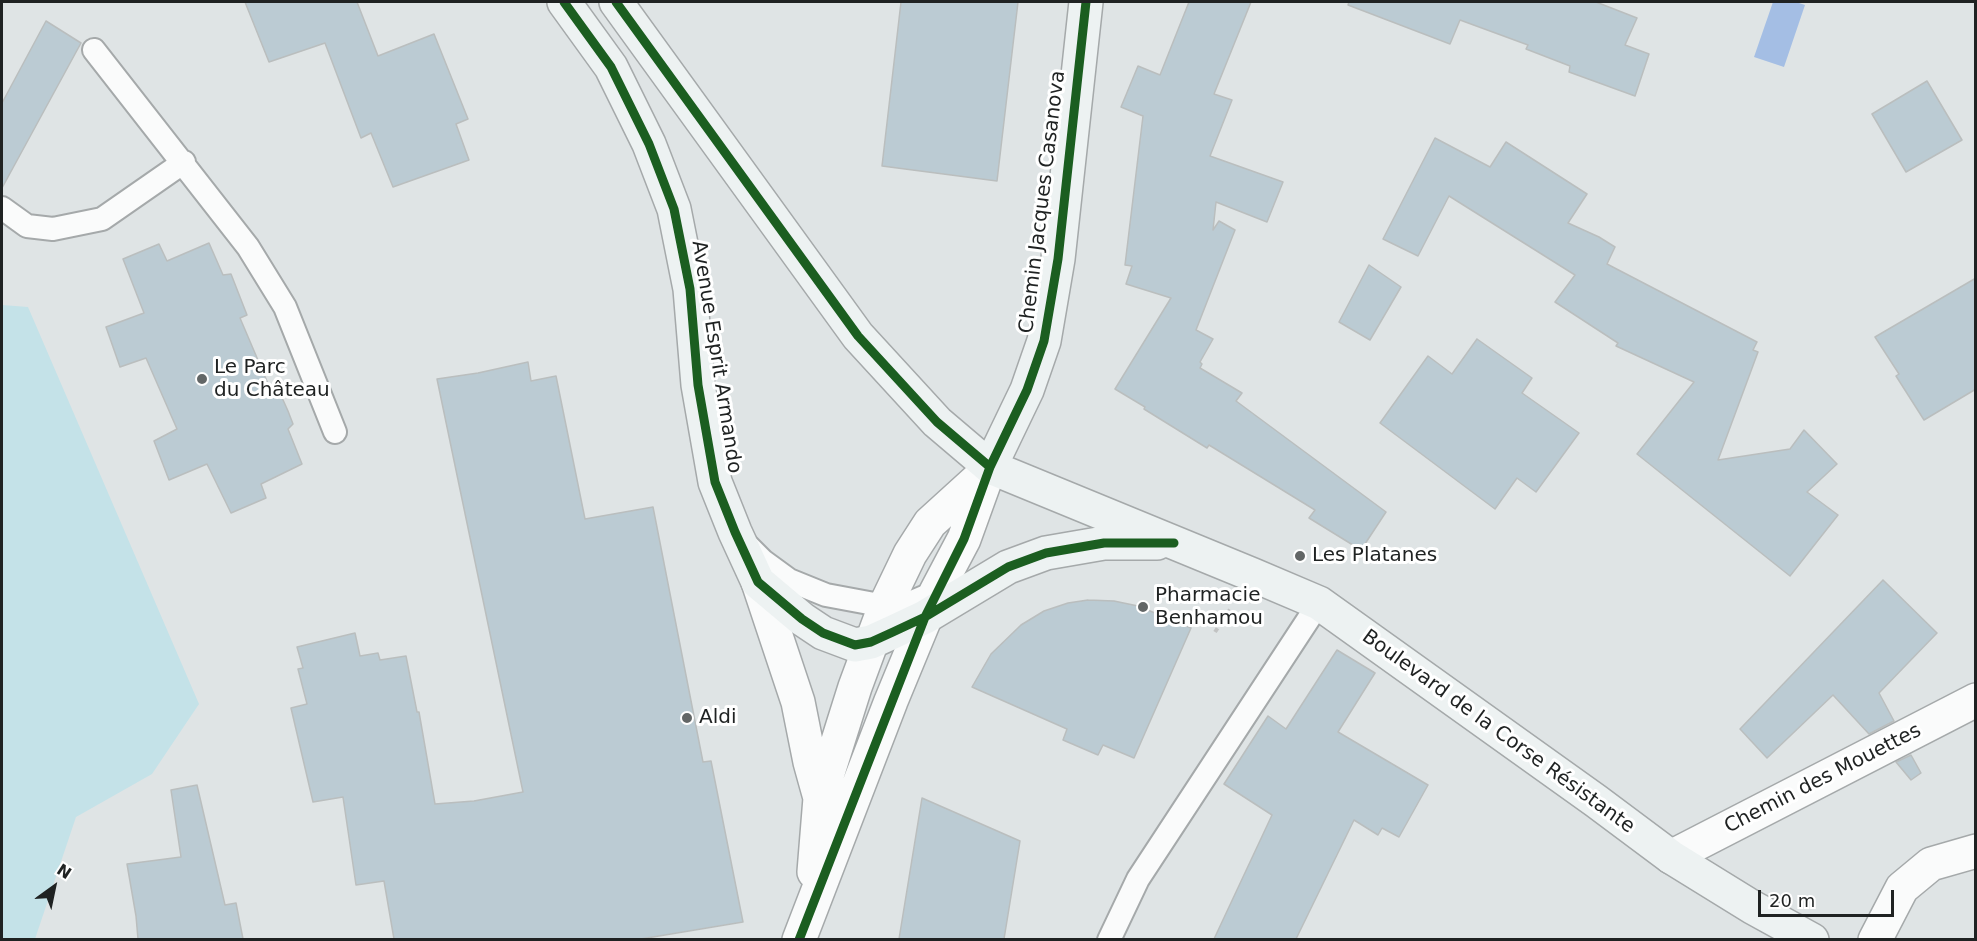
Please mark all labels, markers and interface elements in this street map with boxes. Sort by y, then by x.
street label: Chemin Jacques Casanova [1015,69,1071,335]
street label: Avenue Esprit Armando [686,239,746,475]
place label: Le Parc du Château [214,356,330,403]
marker: Le Parc du Château [195,372,209,386]
place label: Les Platanes [1312,544,1437,568]
marker: Les Platanes [1293,549,1307,563]
place label: Pharmacie Benhamou [1155,584,1263,631]
marker: Pharmacie Benhamou [1136,600,1150,614]
street label: Boulevard de la Corse Résistante [1357,625,1639,839]
place label: Aldi [699,706,736,730]
marker: Aldi [680,711,694,725]
street label: Chemin des Mouettes [1721,719,1925,839]
north arrow [24,857,84,917]
text: N [53,860,75,883]
scale bar [1761,878,1898,916]
text: 20 m [1769,890,1815,911]

